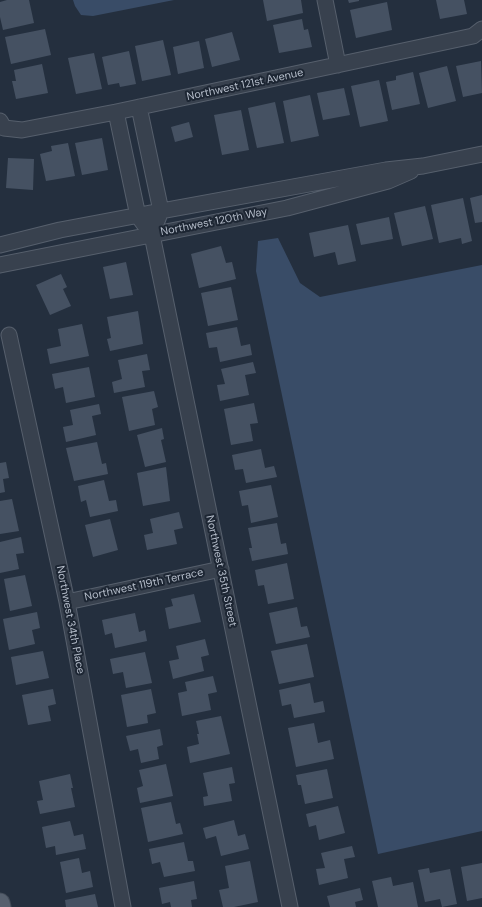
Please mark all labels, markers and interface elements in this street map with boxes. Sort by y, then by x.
street label: Northwest 121st Avenue [185,66,305,104]
street label: Northwest 120th Way [159,205,269,239]
street label: Northwest 35th Street [203,514,239,628]
street label: Northwest 34th Place [53,565,87,675]
street label: Northwest 119th Terrace [83,566,205,604]

